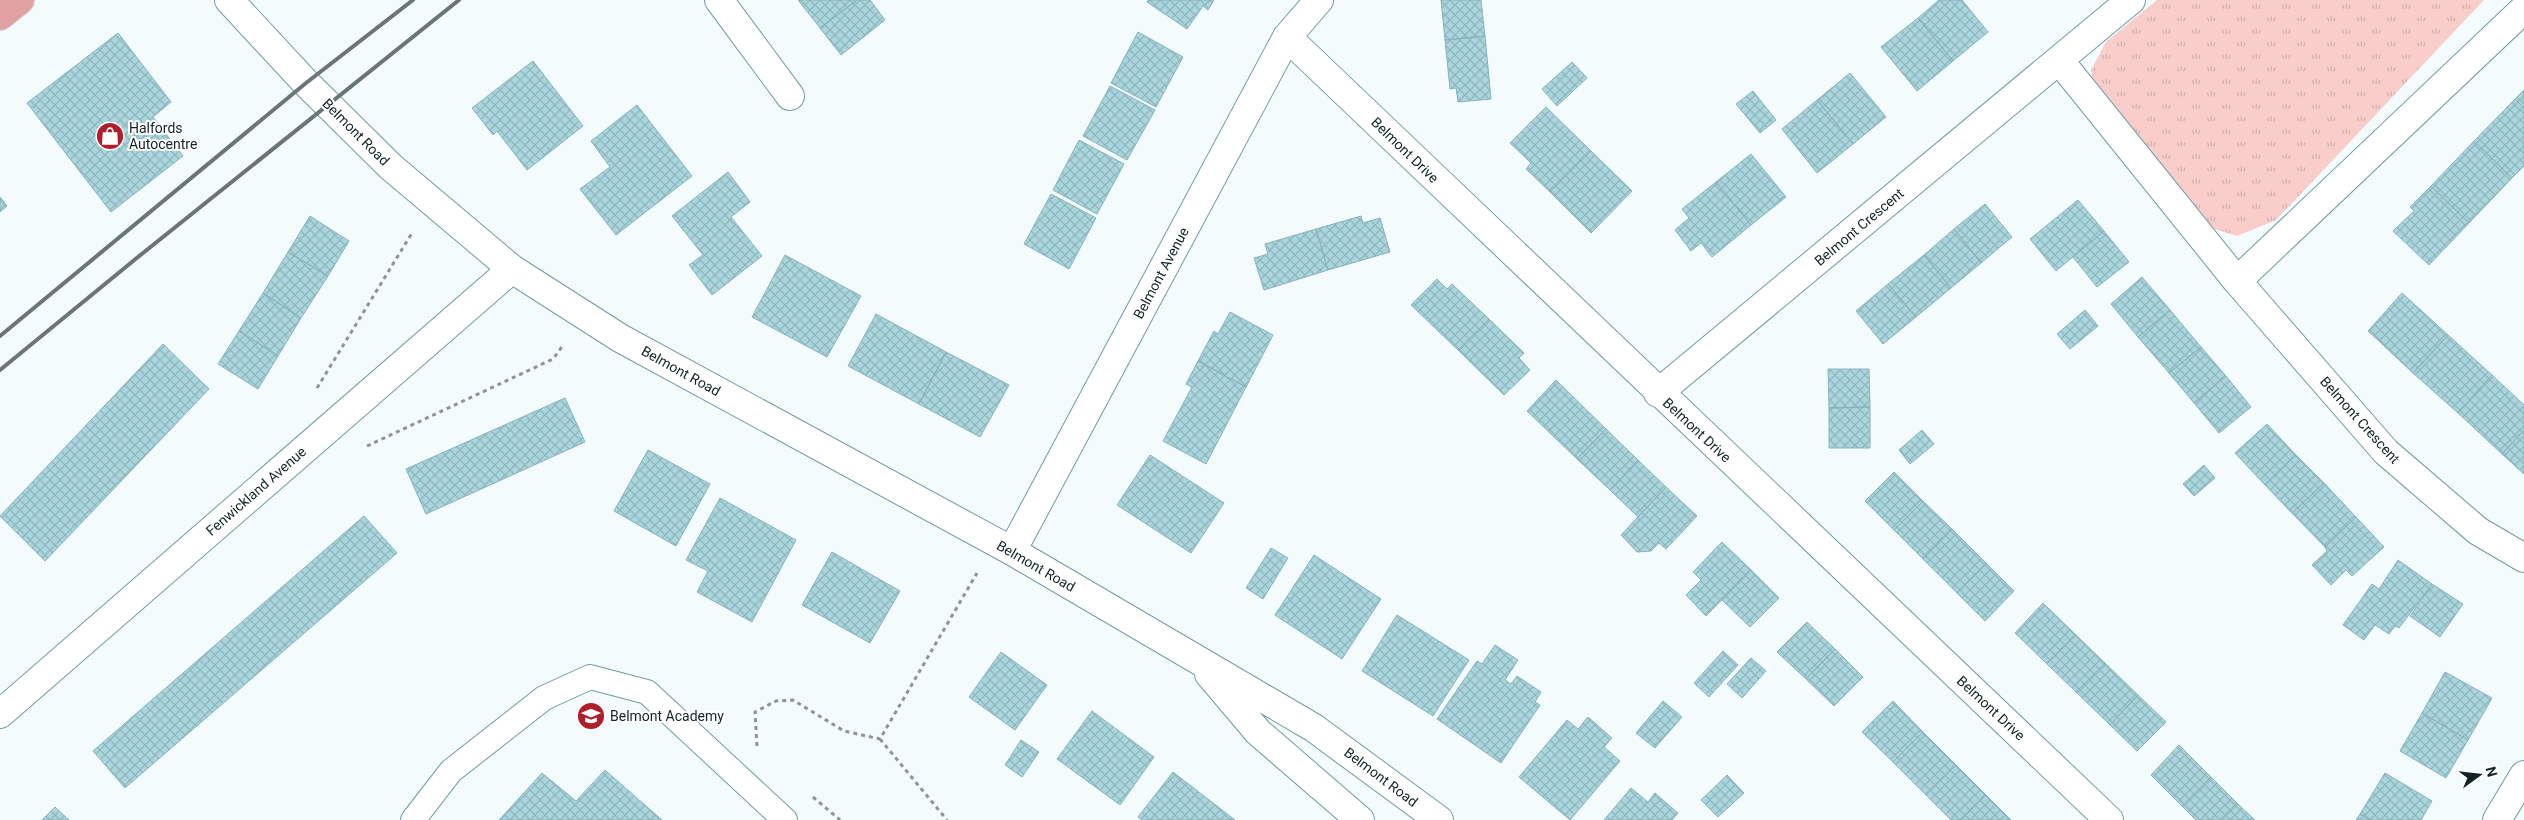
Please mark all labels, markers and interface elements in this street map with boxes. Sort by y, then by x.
street label: Belmont Road [319,95,393,169]
street label: Belmont Drive [1368,114,1442,186]
place label: Halfords Autocentre [129,120,197,152]
shop icon: Halfords Autocentre [95,121,125,151]
street label: Belmont Crescent [1811,185,1907,269]
street label: Belmont Avenue [1130,224,1192,322]
street label: Belmont Road [639,343,723,399]
street label: Belmont Crescent [2317,373,2403,467]
street label: Belmont Drive [1660,394,1734,466]
street label: Fenwickland Avenue [203,443,309,539]
street label: Belmont Road [994,537,1078,595]
street label: Belmont Drive [1954,672,2028,744]
school or university icon: Belmont Academy [576,701,606,731]
place label: Belmont Academy [610,708,724,724]
street label: Belmont Road [1341,744,1421,810]
north arrow [2454,750,2504,800]
text: N [2483,765,2501,778]

